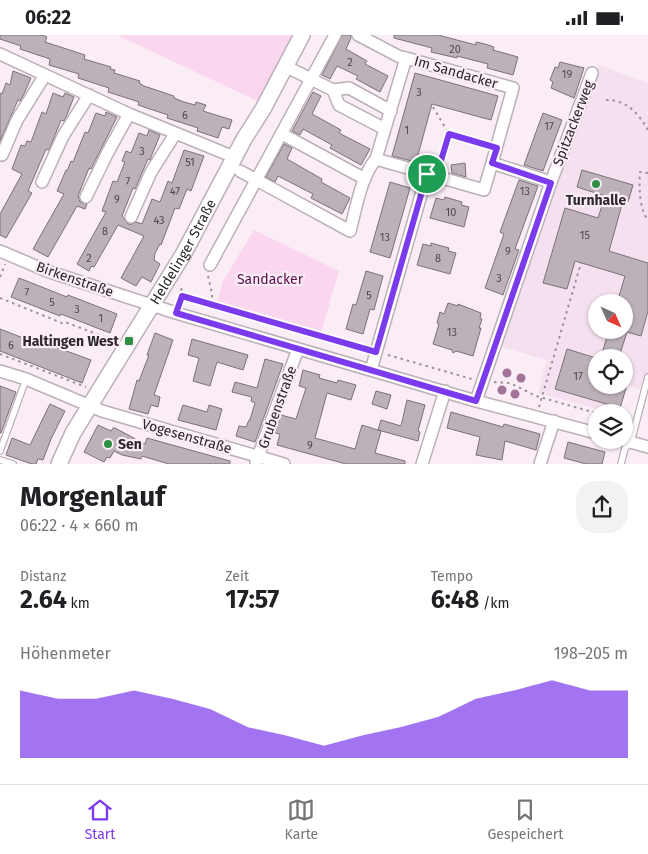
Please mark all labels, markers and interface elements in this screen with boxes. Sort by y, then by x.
text: 06:22 [25,6,71,29]
house number: 20 [449,43,461,56]
street label: Im Sandacker [412,52,500,93]
house number: 2 [347,56,353,69]
house number: 19 [562,68,572,81]
street label: Spitzackerweg [549,77,598,168]
house number: 3 [416,86,422,99]
house number: 6 [182,109,188,122]
house number: 17 [544,120,554,133]
house number: 1 [405,124,409,137]
house number: 3 [139,145,145,158]
pin [406,153,448,195]
house number: 51 [185,156,195,169]
icon: arrive [413,160,441,188]
house number: 7 [126,175,131,188]
marker: Turnhalle [590,178,602,190]
house number: 47 [170,185,180,198]
house number: 13 [520,185,530,198]
place label: Turnhalle [566,192,626,209]
house number: 9 [114,193,120,206]
street label: Heldelinger Straße [146,196,220,308]
house number: 10 [446,206,456,219]
house number: 43 [153,214,165,227]
house number: 8 [102,225,108,238]
house number: 15 [580,229,591,242]
house number: 13 [380,231,390,244]
house number: 9 [505,245,511,258]
house number: 2 [86,252,92,265]
house number: 8 [435,252,441,265]
street label: Birkenstraße [34,258,116,301]
park label: Sandacker [237,271,304,288]
house number: 3 [496,272,502,285]
house number: 7 [25,286,30,299]
house number: 5 [366,289,372,302]
north arrow [588,294,632,339]
map controls [588,294,633,449]
house number: 5 [49,296,55,309]
house number: 3 [74,303,80,316]
house number: 1 [99,312,103,325]
house number: 13 [447,326,457,339]
place label: Haltingen West [22,333,120,350]
marker: Haltingen West [123,335,135,347]
house number: 6 [8,339,14,352]
button: locate [588,349,633,394]
street label: Grubenstraße [255,364,300,451]
house number: 17 [573,370,583,383]
button: layers [588,404,633,449]
street label: Vogesenstraße [140,416,234,457]
place label: Sen [118,436,142,453]
marker: Sen [102,438,114,450]
house number: 9 [307,439,313,452]
text: Morgenlauf [20,480,165,513]
button: share [576,481,628,533]
text: 06:22 · 4 × 660 m [20,516,138,535]
text: Distanz [20,568,66,585]
text: Zeit [225,568,249,585]
text: Tempo [431,568,473,585]
text: 2.64 [20,585,67,615]
text: 17:57 [225,585,279,615]
text: 6:48 [431,585,479,615]
text: km [67,595,90,612]
text: /km [479,595,509,612]
text: Höhenmeter [20,644,111,663]
text: 198–205 m [554,644,628,663]
tab: Start [85,796,115,843]
tab: Karte [285,796,318,843]
tab: Gespeichert [487,796,563,843]

